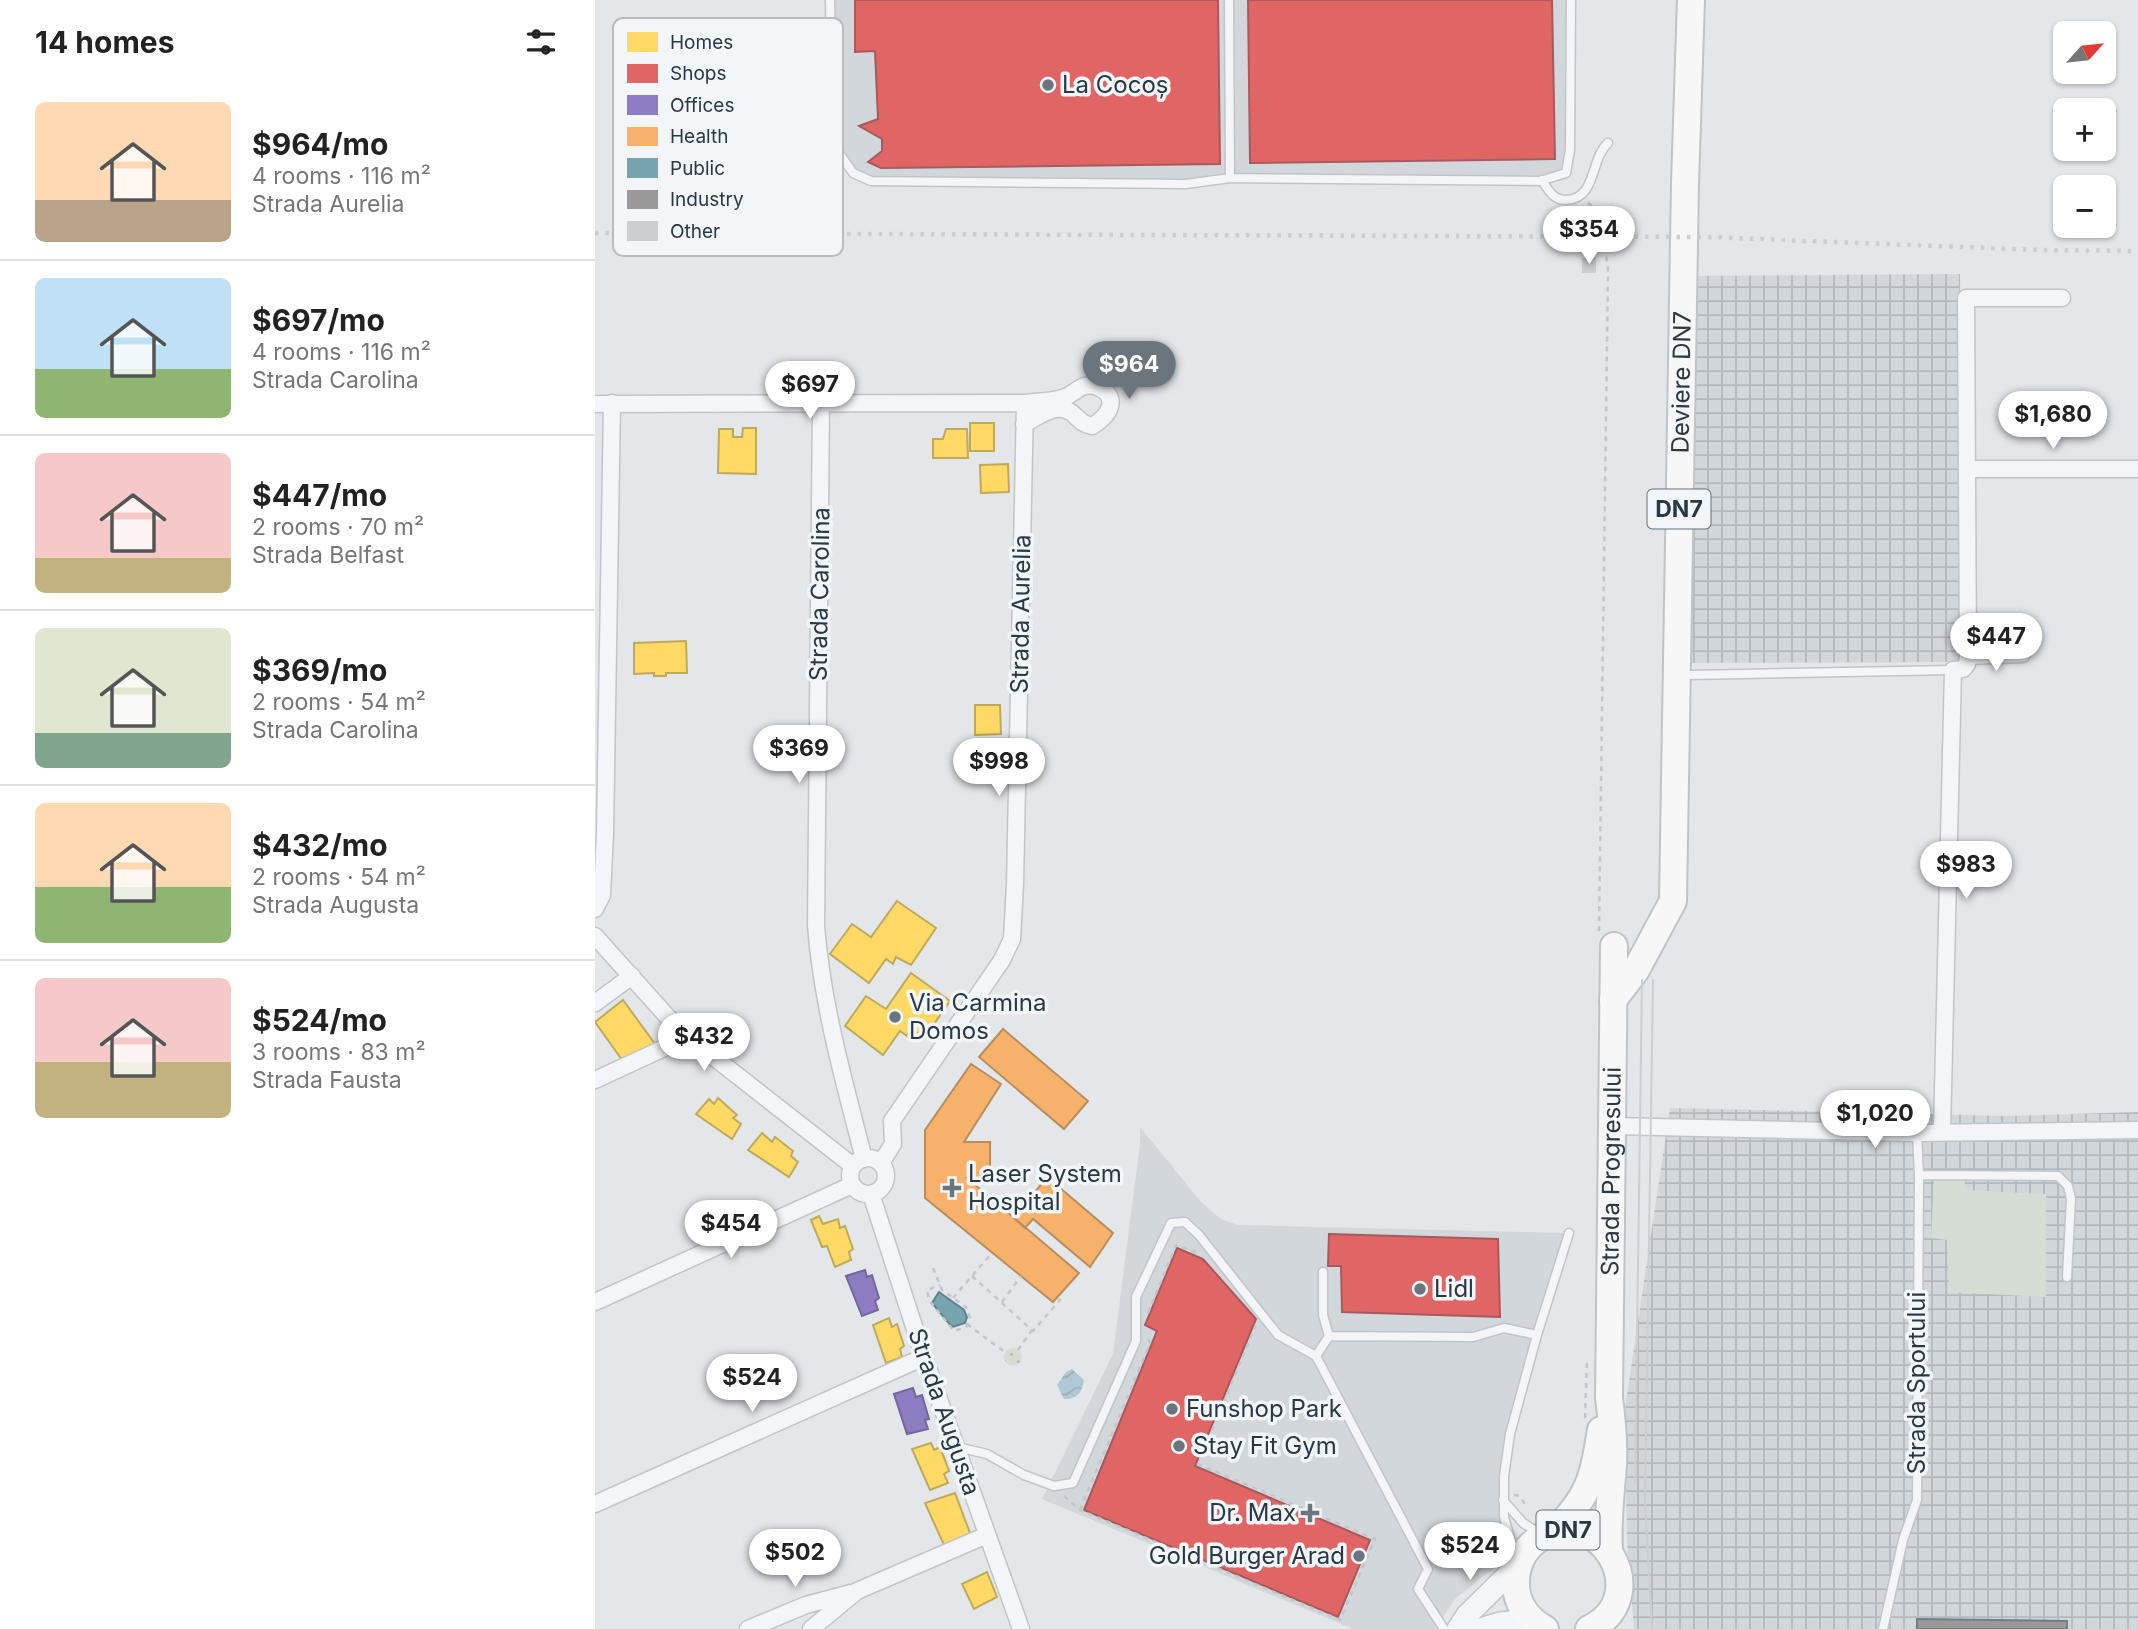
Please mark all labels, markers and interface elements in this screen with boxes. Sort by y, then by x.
legend [613,18,843,256]
north arrow [2053,21,2116,84]
map controls [2053,21,2116,238]
icon: filters [522,23,560,61]
text: 14 homes [35,24,174,60]
text: Homes [670,31,733,54]
text: Shops [670,62,726,85]
place label: La Cocoș [1062,70,1169,99]
marker: La Cocoș [1040,77,1056,93]
text: Offices [670,94,734,117]
button: + [2053,98,2116,161]
text: Health [670,125,728,148]
text: $964/mo [252,126,388,162]
icon: home [91,130,175,214]
text: Public [670,157,725,180]
text: 4 rooms · 116 m² [252,162,431,190]
button: − [2053,175,2116,238]
text: Industry [670,188,744,211]
text: Strada Aurelia [252,190,405,218]
pin: $354 [1548,206,1630,266]
text: $354 [1559,215,1619,243]
text: Other [670,220,720,243]
text: $697/mo [252,302,385,338]
icon: home [91,306,175,390]
street label: Deviere DN7 [1665,311,1697,454]
text: 4 rooms · 116 m² [252,338,431,366]
pin: $964 [1088,342,1170,401]
text: $964 [1099,350,1159,378]
pin: $697 [769,362,851,421]
text: Strada Carolina [252,366,419,394]
text: $697 [781,370,839,398]
pin: $1,680 [1996,392,2110,451]
text: $1,680 [2014,400,2092,428]
text: $447/mo [252,477,387,513]
icon: home [91,481,175,565]
road number: DN7 [1647,489,1711,528]
street label: Strada Carolina [803,507,836,681]
text: 2 rooms · 70 m² [252,513,424,541]
street label: Strada Aurelia [1005,534,1036,694]
text: Strada Belfast [252,541,404,569]
pin: $447 [1955,614,2037,673]
text: $447 [1966,622,2026,650]
text: $369/mo [252,652,387,688]
icon: home [91,656,175,740]
text: 2 rooms · 54 m² [252,688,426,716]
text: Strada Carolina [252,716,419,744]
pin: $369 [758,726,840,785]
text: $369 [769,734,829,762]
pin: $998 [958,738,1040,798]
text: $998 [969,747,1029,775]
text: $432/mo [252,827,388,863]
icon: home [91,831,175,915]
pin: $983 [1925,842,2007,901]
text: $983 [1936,850,1996,878]
text: 2 rooms · 54 m² [252,863,426,891]
text: Strada Augusta [252,891,419,919]
place label: Via Carmina Domos [909,988,1047,1045]
text: $524/mo [252,1002,387,1038]
icon: home [91,1006,175,1090]
marker: Via Carmina Domos [887,1009,903,1025]
pin: $432 [663,1014,745,1073]
text: $432 [674,1022,734,1050]
text: 3 rooms · 83 m² [252,1038,426,1066]
text: Strada Fausta [252,1066,402,1094]
street label: Strada Progresului [1595,1067,1627,1276]
pin: $1,020 [1818,1090,1932,1150]
text: $1,020 [1836,1099,1914,1127]
place label: Laser System Hospital [968,1159,1122,1216]
marker: Laser System Hospital [942,1178,962,1198]
pin: $454 [690,1200,772,1260]
text: $454 [701,1209,761,1237]
place label: Lidl [1434,1274,1474,1303]
marker: Lidl [1412,1281,1428,1297]
street label: Strada Sportului [1902,1292,1931,1474]
street label: Strada Augusta [902,1325,987,1499]
pin: $524 [711,1354,793,1414]
text: $524 [722,1363,782,1391]
place label: Funshop Park [1186,1394,1342,1423]
marker: Funshop Park [1164,1401,1180,1417]
place label: Stay Fit Gym [1193,1431,1337,1460]
marker: Stay Fit Gym [1171,1438,1187,1454]
place label: Dr. Max [1209,1498,1296,1527]
marker: Dr. Max [1302,1505,1318,1521]
road number: DN7 [1537,1511,1599,1550]
pin: $524 [1429,1522,1511,1582]
pin: $502 [754,1530,836,1589]
text: $524 [1440,1531,1500,1559]
text: $502 [765,1538,825,1566]
place label: Gold Burger Arad [1149,1541,1345,1570]
marker: Gold Burger Arad [1351,1548,1367,1564]

